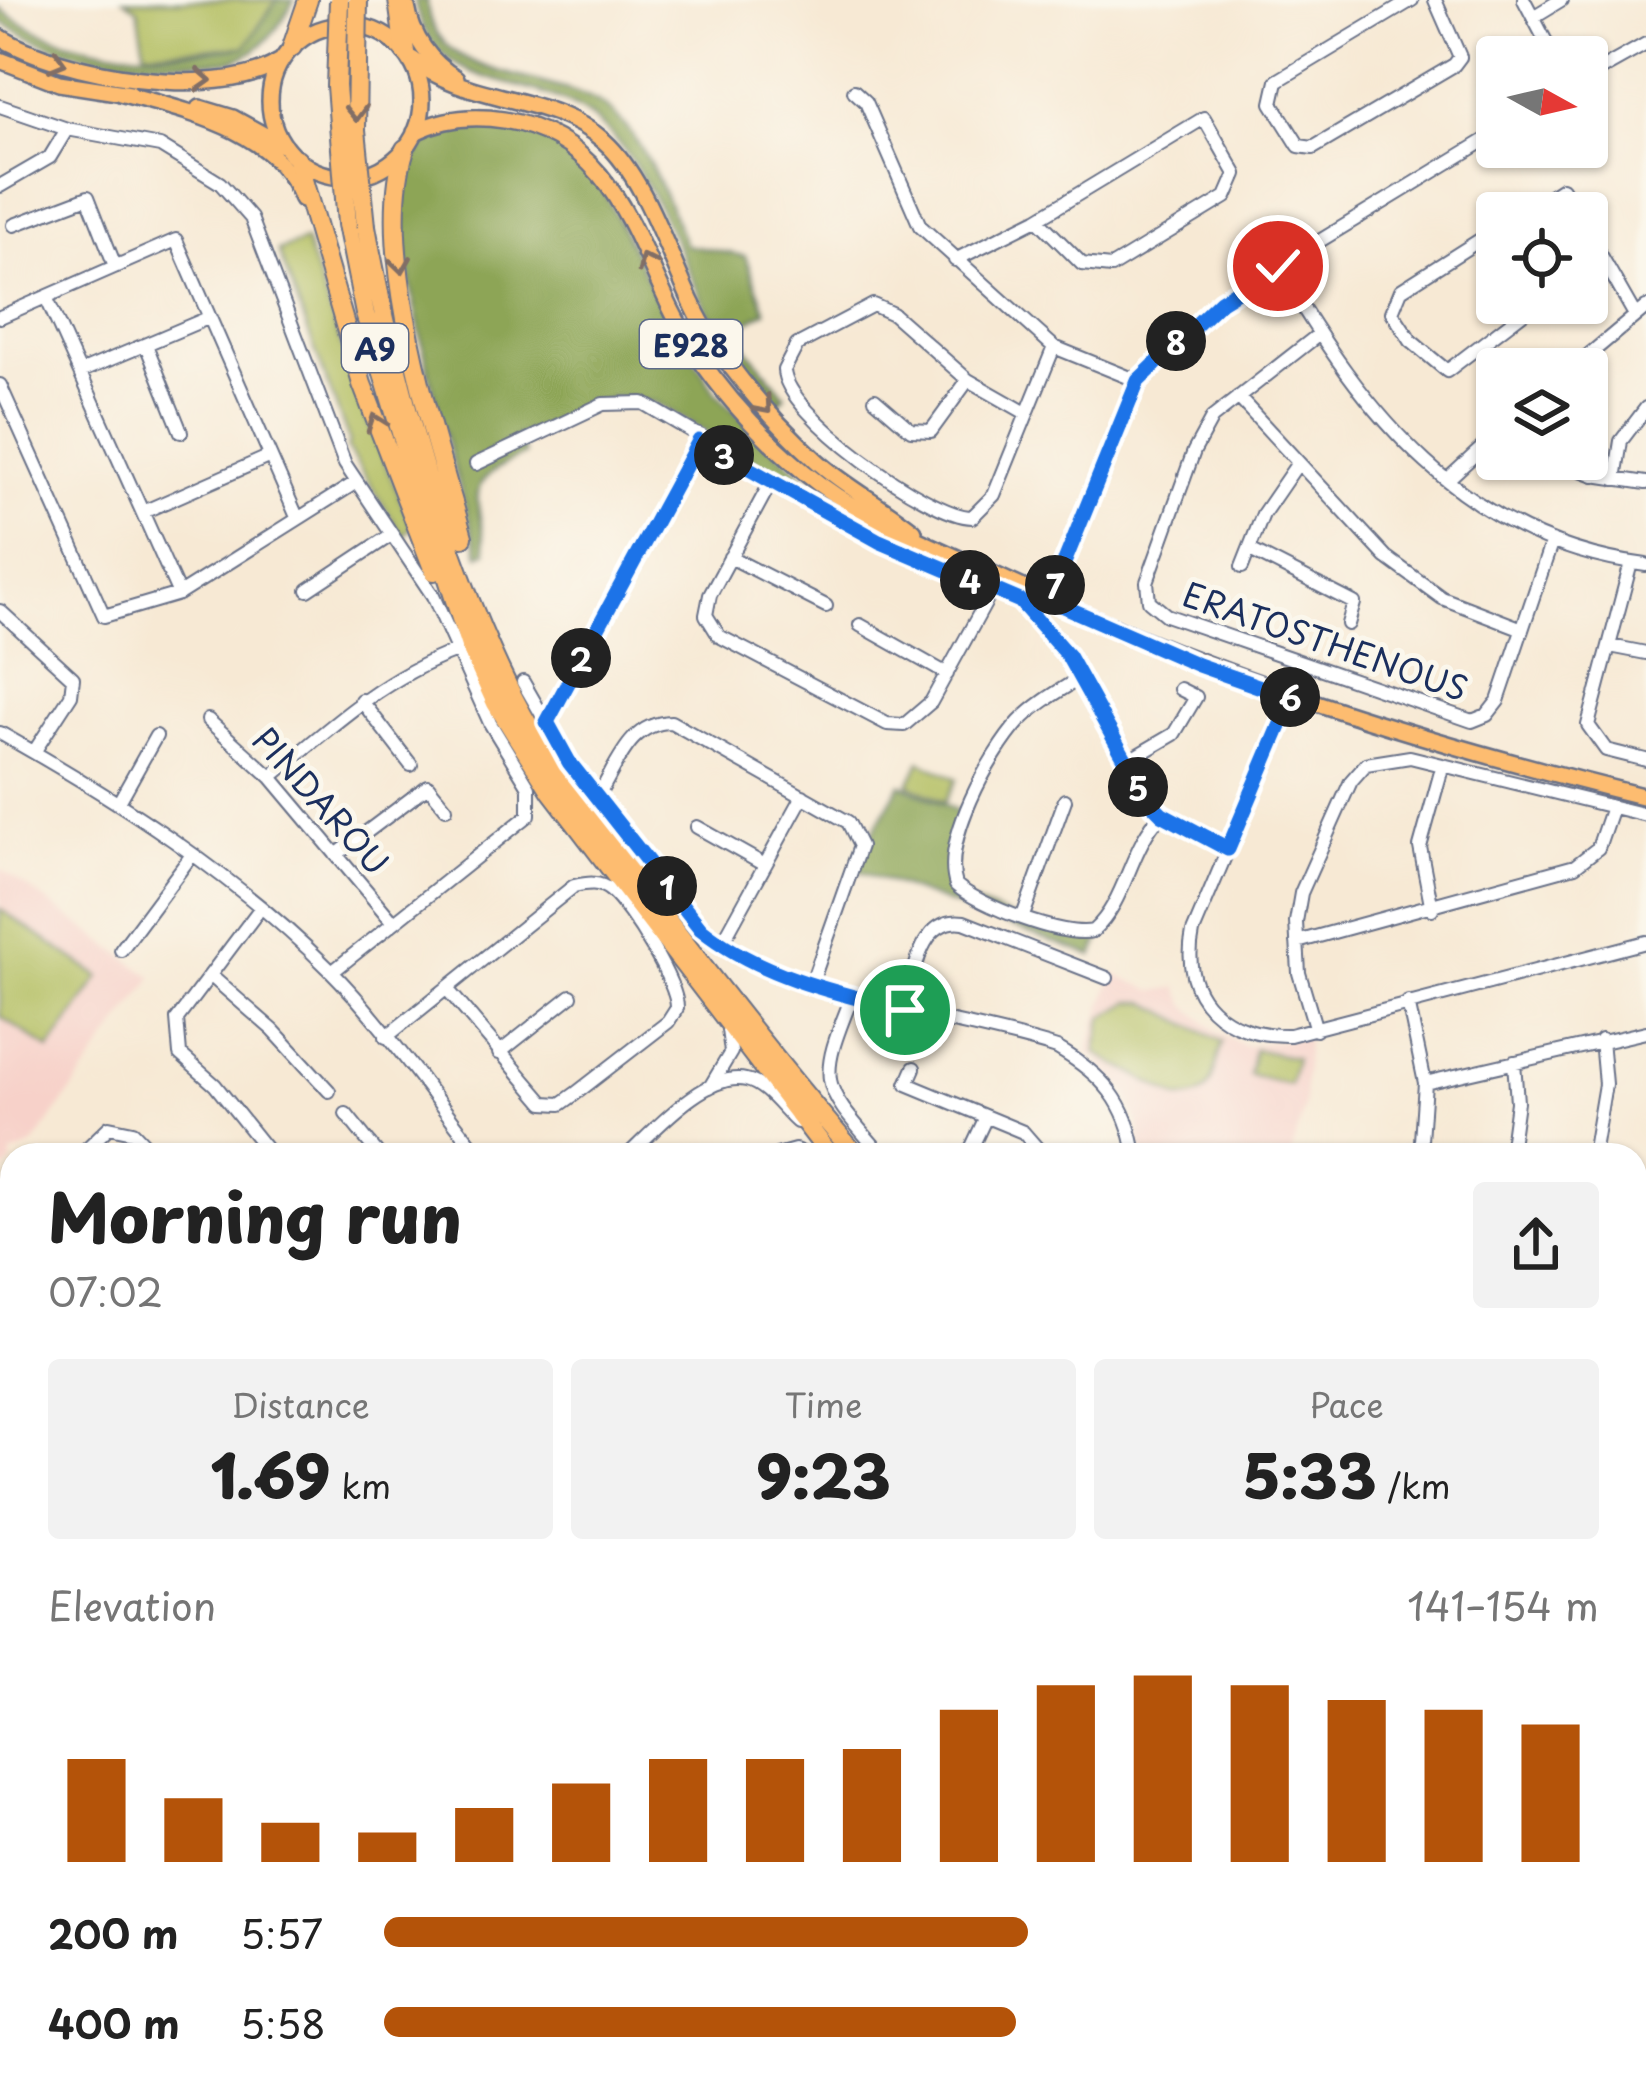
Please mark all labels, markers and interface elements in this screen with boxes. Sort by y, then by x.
north arrow [1476,36,1608,168]
map controls [1476,36,1608,480]
one-way arrow [47,48,68,73]
one-way arrow [194,67,213,93]
one-way arrow [343,104,369,123]
button: locate [1476,192,1608,324]
pin [1227,215,1329,317]
icon: check [1245,233,1311,299]
one-way arrow [637,253,660,274]
one-way arrow [387,255,413,274]
pin: 8 [1146,311,1206,371]
text: 8 [1166,316,1186,366]
road number: E928 [640,320,742,368]
road number: A9 [342,324,408,372]
button: layers [1476,348,1608,480]
one-way arrow [750,393,772,415]
one-way arrow [366,413,390,434]
pin: 3 [694,425,754,485]
text: 3 [713,430,735,480]
pin: 4 [940,550,1000,610]
text: 4 [959,555,981,605]
pin: 7 [1025,555,1085,615]
text: 7 [1046,560,1064,610]
street label: ERATOSTHENOUS [1177,568,1475,712]
pin: 2 [551,628,611,688]
text: 2 [569,633,593,683]
pin: 6 [1260,667,1320,727]
text: 6 [1278,672,1302,722]
street label: PINDAROU [242,715,402,885]
pin: 5 [1108,757,1168,817]
text: 5 [1127,762,1149,812]
pin: 1 [637,856,697,916]
text: 1 [659,861,675,911]
pin [854,959,956,1061]
icon: arrive [872,977,938,1043]
text: Morning run [48,1166,462,1265]
button: share [1473,1182,1599,1308]
text: 07:02 [48,1261,163,1320]
text: Distance [231,1379,370,1429]
text: Time [785,1379,862,1429]
text: Pace [1309,1379,1384,1429]
text: 1.69 [210,1429,331,1519]
text: 9:23 [756,1429,891,1519]
text: 5:33 [1242,1429,1377,1519]
text: km [331,1460,391,1510]
text: /km [1377,1460,1451,1510]
text: Elevation [48,1575,216,1634]
text: 141–154 m [1407,1575,1599,1634]
text: 200 m [48,1903,178,1962]
text: 5:57 [240,1903,323,1962]
text: 400 m [48,1993,180,2052]
text: 5:58 [240,1993,326,2052]

